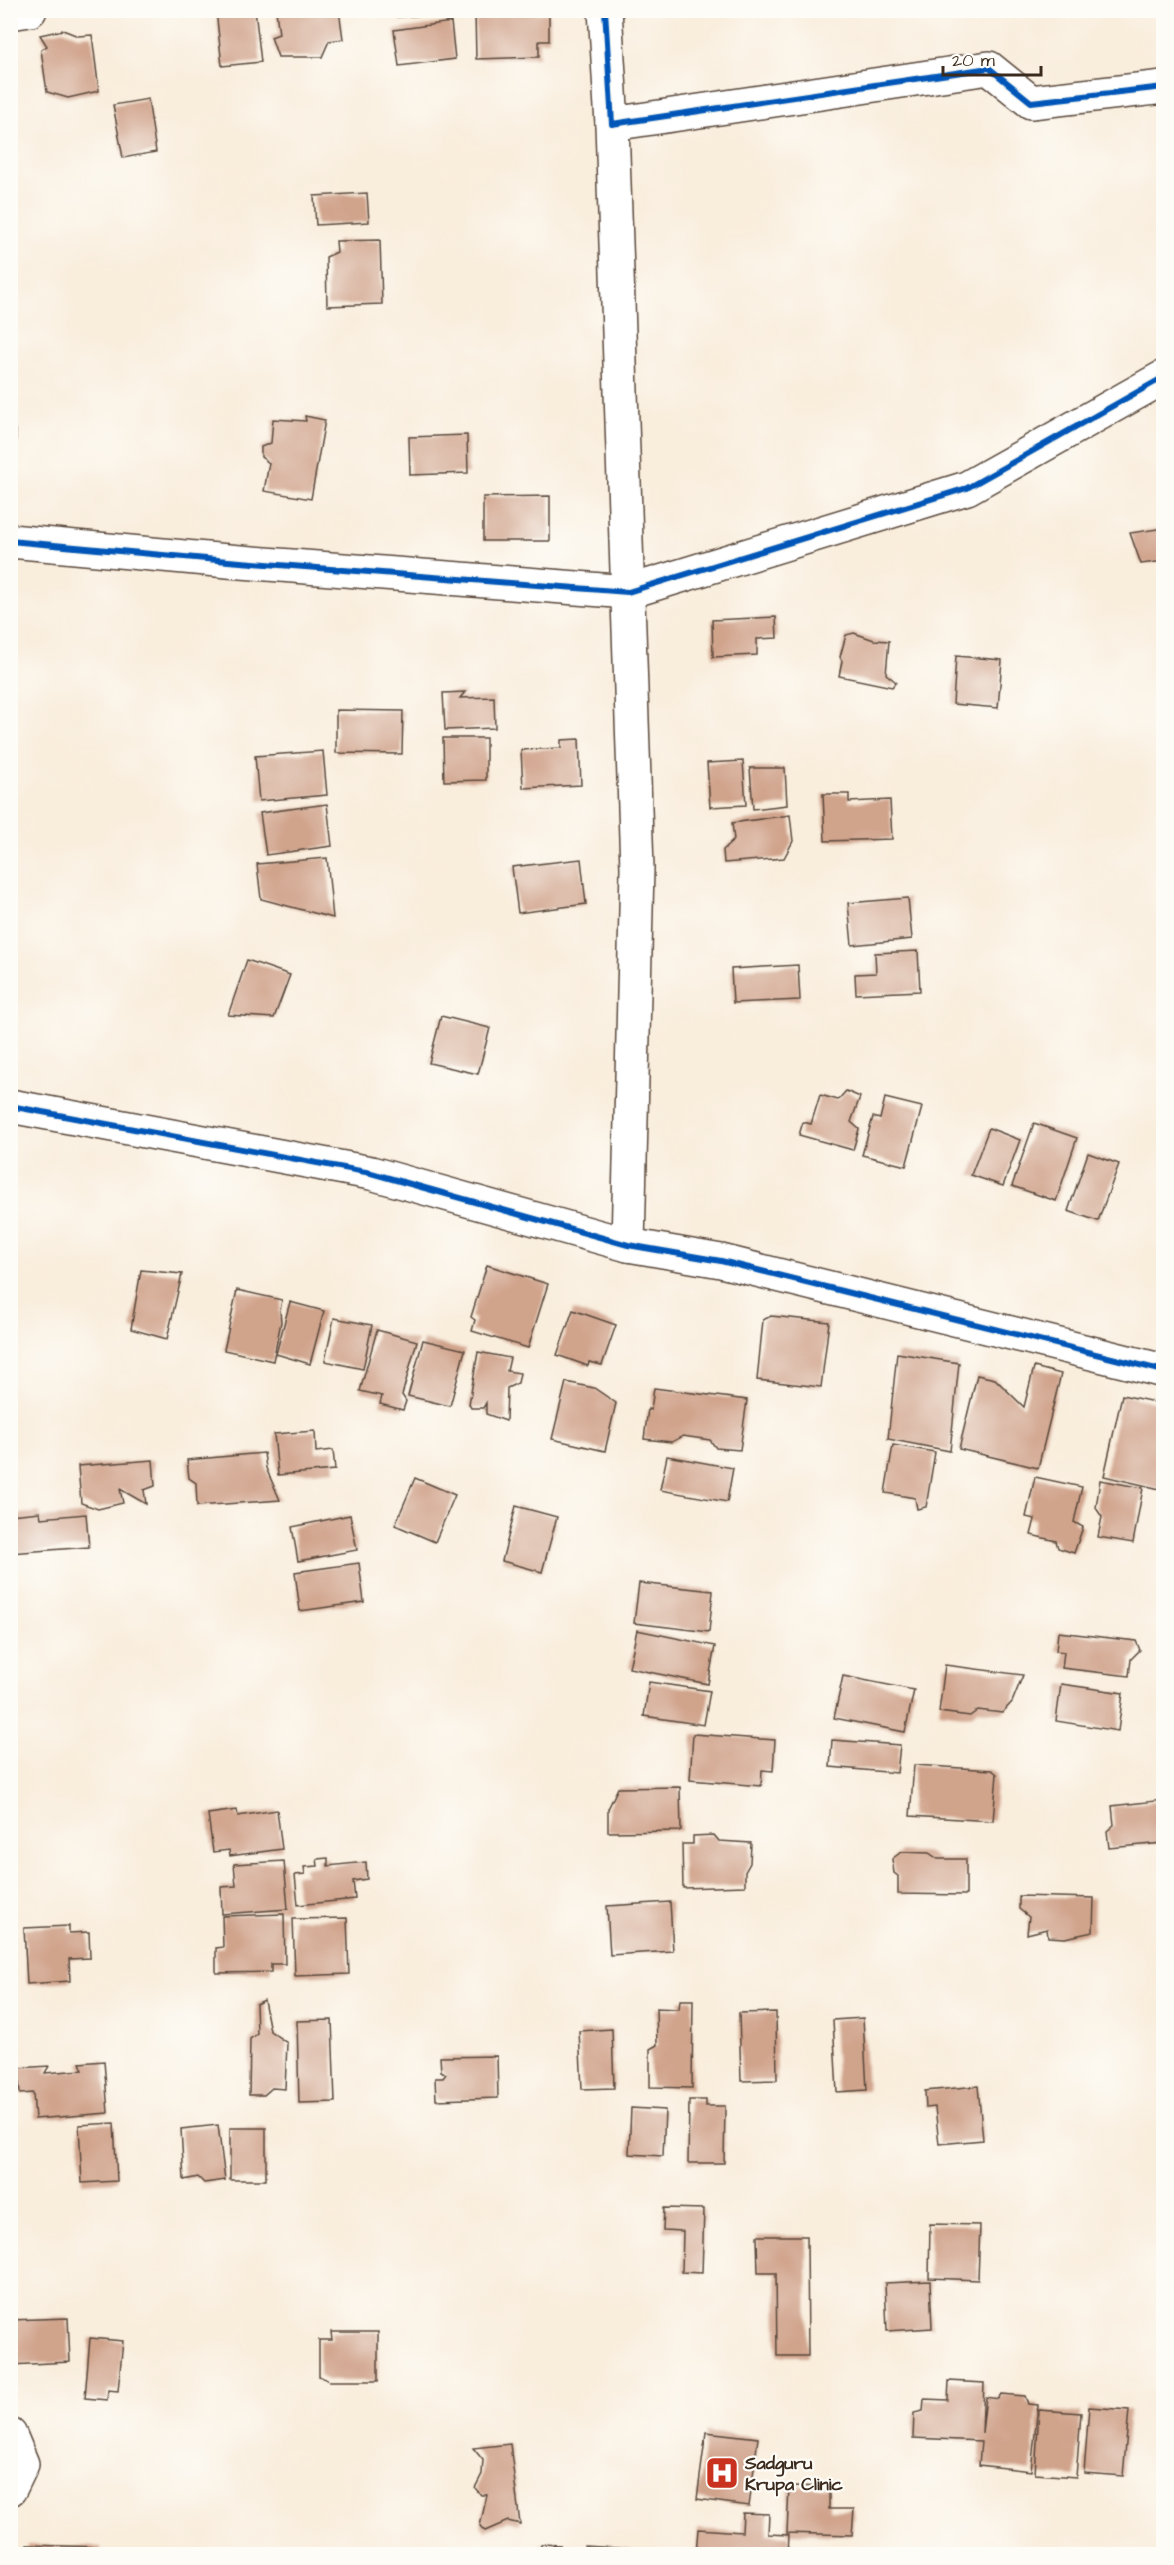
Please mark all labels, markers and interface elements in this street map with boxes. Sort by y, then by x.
scale bar [943,39,1040,77]
text: 20 m [952,48,995,73]
place label: Sadguru Krupa Clinic [744,2451,843,2497]
hospital icon: Sadguru Krupa Clinic [704,2455,740,2491]

